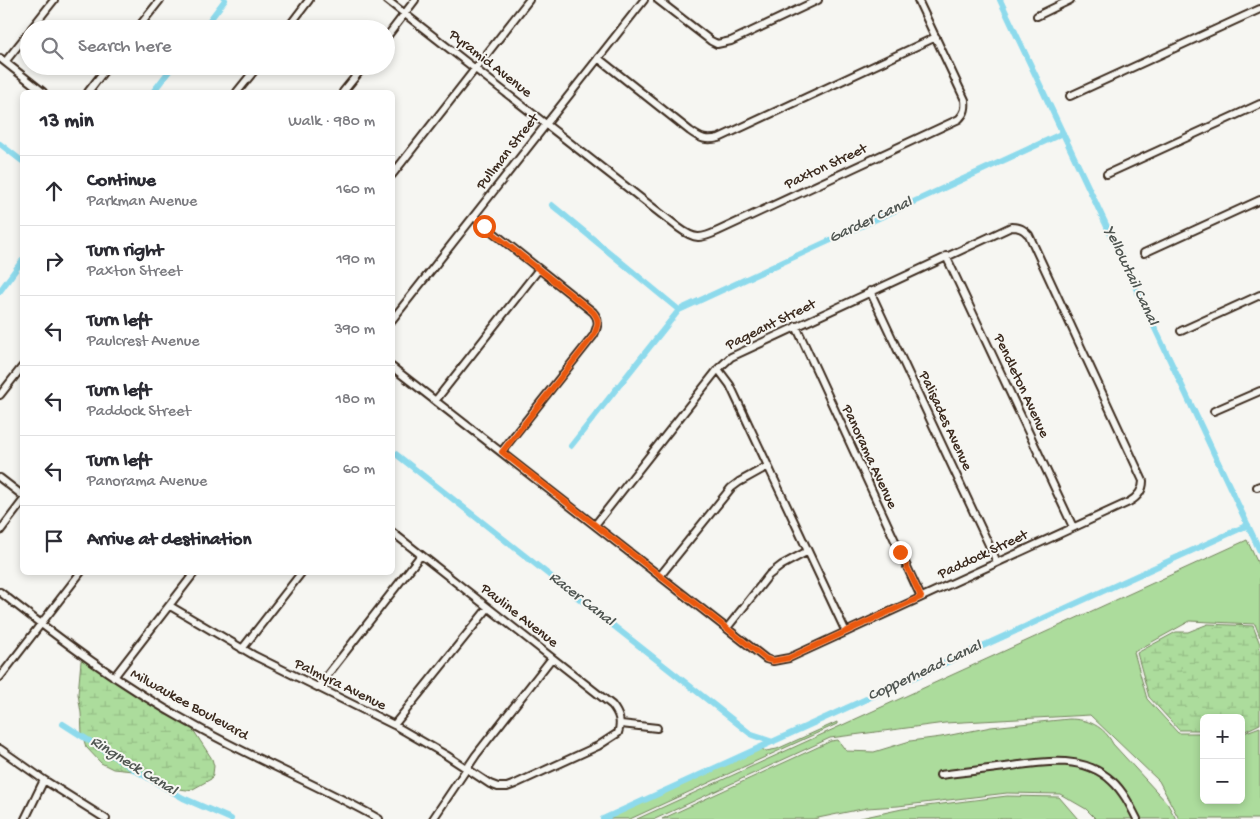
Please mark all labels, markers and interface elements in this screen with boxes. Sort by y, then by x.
search box [20,20,395,75]
street label: Pyramid Avenue [444,25,535,102]
icon: search [38,34,66,62]
text: Search here [78,36,172,59]
street label: Pullman Street [472,109,544,194]
text: 13 min [40,110,94,135]
text: Walk · 980 m [288,113,375,132]
street label: Paxton Street [781,139,872,194]
text: Continue [87,170,156,193]
icon: ahead [40,177,68,205]
text: 160 m [336,181,375,200]
text: Parkman Avenue [87,193,197,212]
water label: Garder Canal [827,193,917,248]
route start [473,215,496,238]
water label: Yellowtail Canal [1099,223,1162,330]
text: Turn right [87,240,163,263]
icon: right [40,247,68,275]
text: 190 m [336,251,375,270]
text: Paxton Street [87,263,182,282]
street label: Pageant Street [722,295,821,355]
text: Turn left [87,310,151,333]
icon: left [40,317,68,345]
text: 390 m [334,321,375,340]
street label: Pendleton Avenue [989,330,1053,441]
text: Paulcrest Avenue [87,333,199,352]
street label: Palisades Avenue [914,367,976,474]
text: Turn left [87,380,151,403]
icon: left [40,387,68,415]
text: 180 m [336,391,375,410]
street label: Panorama Avenue [837,401,901,512]
text: Paddock Street [87,403,191,422]
text: Turn left [87,450,151,473]
icon: left [40,457,68,485]
text: 60 m [343,461,375,480]
text: Panorama Avenue [87,473,207,492]
street label: Paddock Street [934,525,1033,584]
icon: arrive [40,527,68,555]
text: Arrive at destination [87,529,251,552]
route end [889,541,912,564]
water label: Racer Canal [544,569,619,632]
street label: Pauline Avenue [476,579,562,652]
water label: Copperhead Canal [865,637,986,707]
street label: Palmyra Avenue [290,654,389,715]
street label: Milwaukee Boulevard [127,665,252,746]
map controls [1200,714,1245,804]
button: + [1200,714,1245,759]
water label: Ringneck Canal [86,733,181,802]
button: − [1200,759,1245,804]

